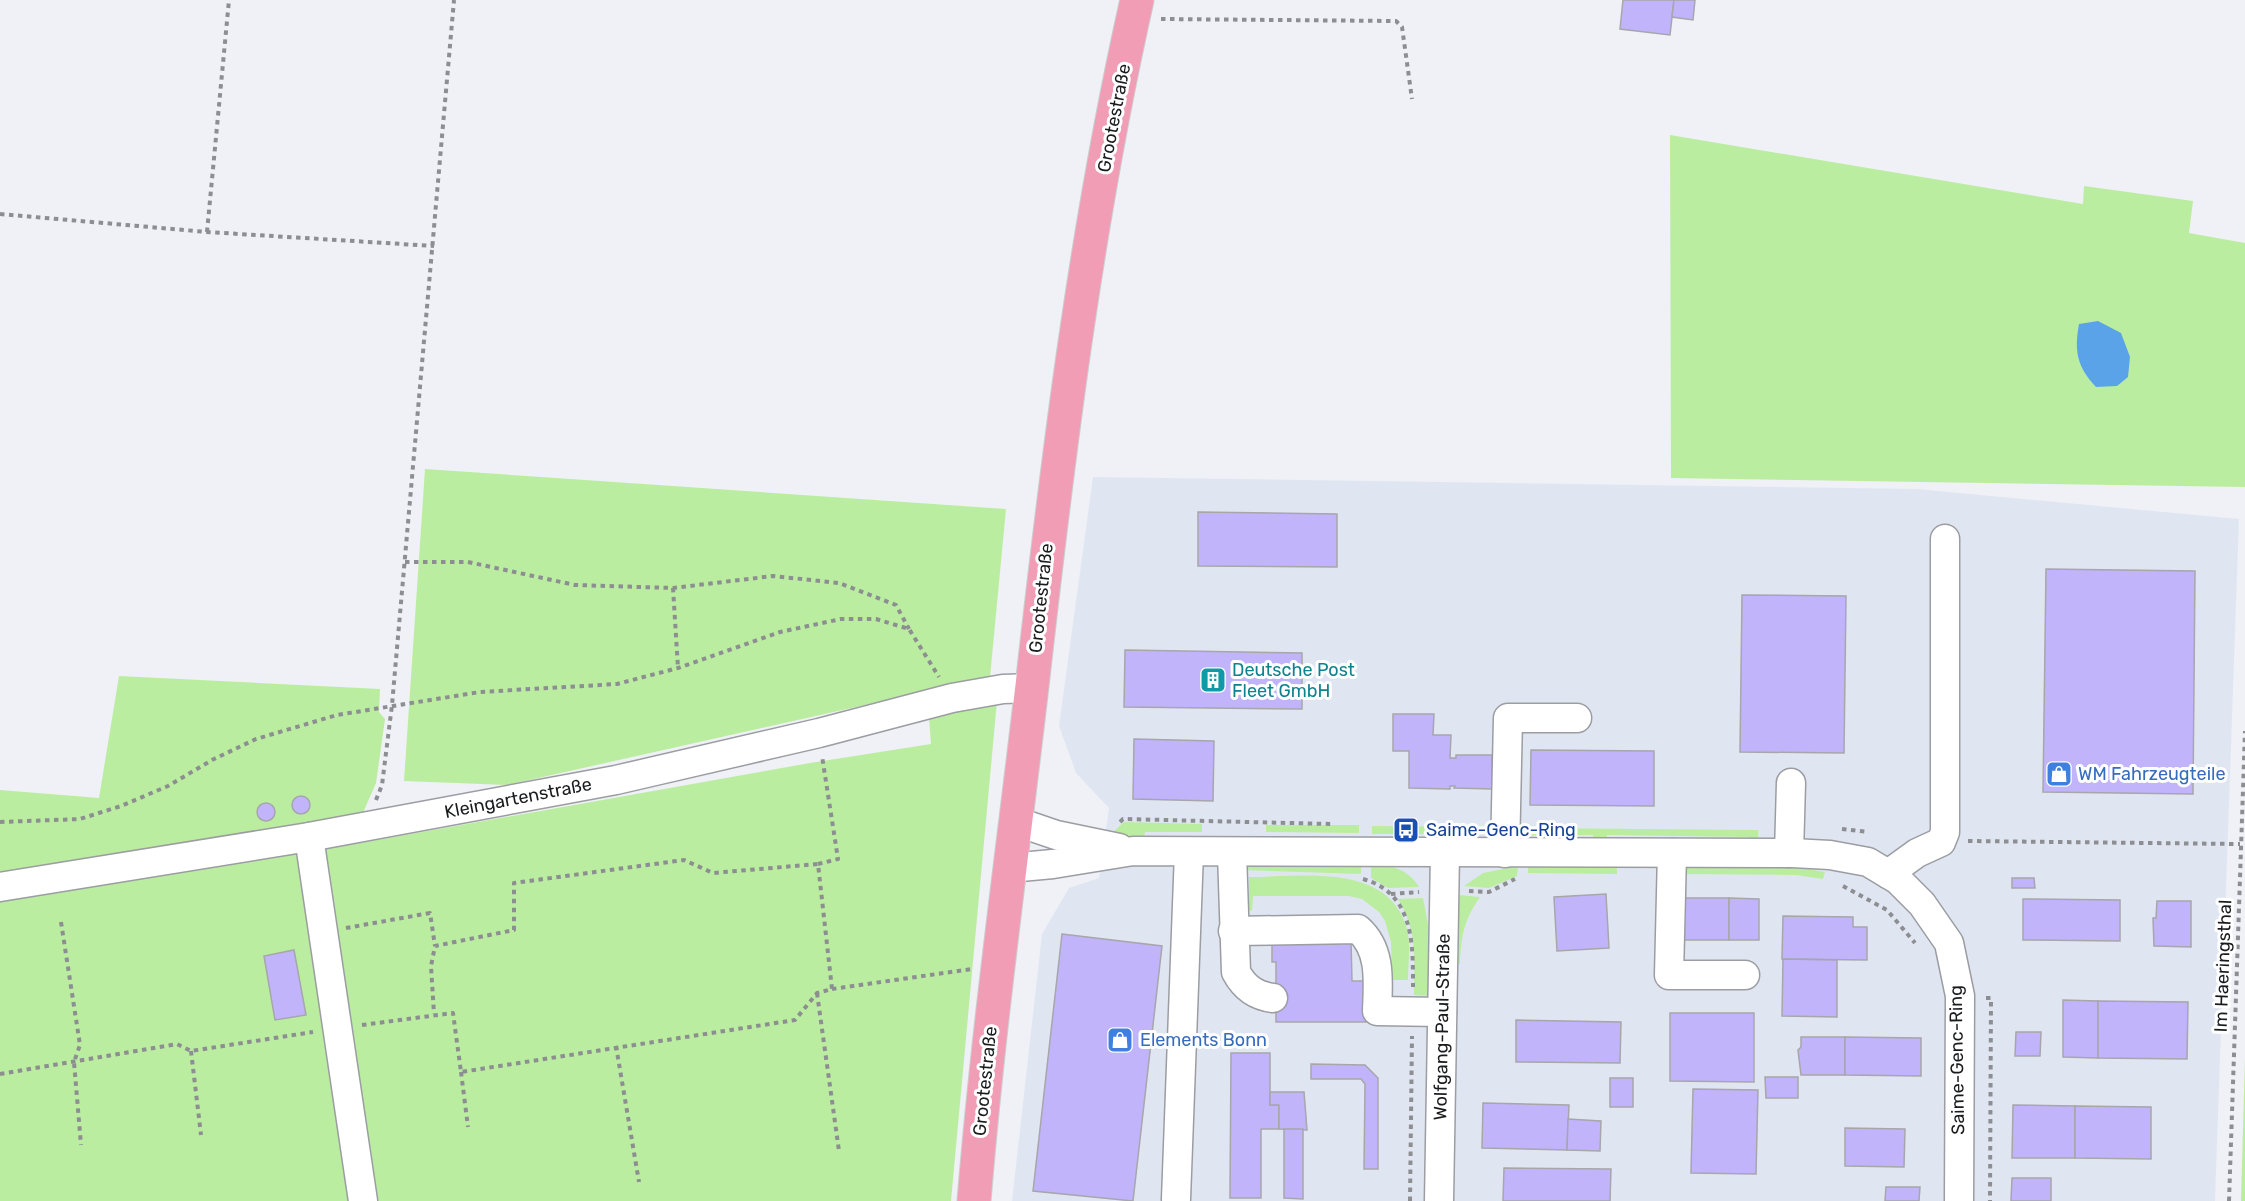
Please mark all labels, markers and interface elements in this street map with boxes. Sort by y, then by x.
street label: Grootestraße [1093,62,1135,174]
street label: Grootestraße [1024,542,1058,654]
place label: Deutsche Post Fleet GmbH [1232,659,1355,702]
building icon: Deutsche Post Fleet GmbH [1198,665,1228,695]
shop icon: WM Fahrzeugteile [2044,759,2074,789]
place label: WM Fahrzeugteile [2078,763,2226,785]
street label: Kleingartenstraße [442,773,594,823]
bus stop icon: Saime-Genc-Ring [1391,815,1421,845]
place label: Saime-Genc-Ring [1426,819,1576,841]
street label: Im Haeringsthal [2210,899,2236,1033]
street label: Wolfgang-Paul-Straße [1429,933,1455,1121]
street label: Saime-Genc-Ring [1945,985,1969,1135]
street label: Grootestraße [968,1025,1002,1137]
shop icon: Elements Bonn [1105,1025,1135,1055]
place label: Elements Bonn [1140,1029,1267,1051]

